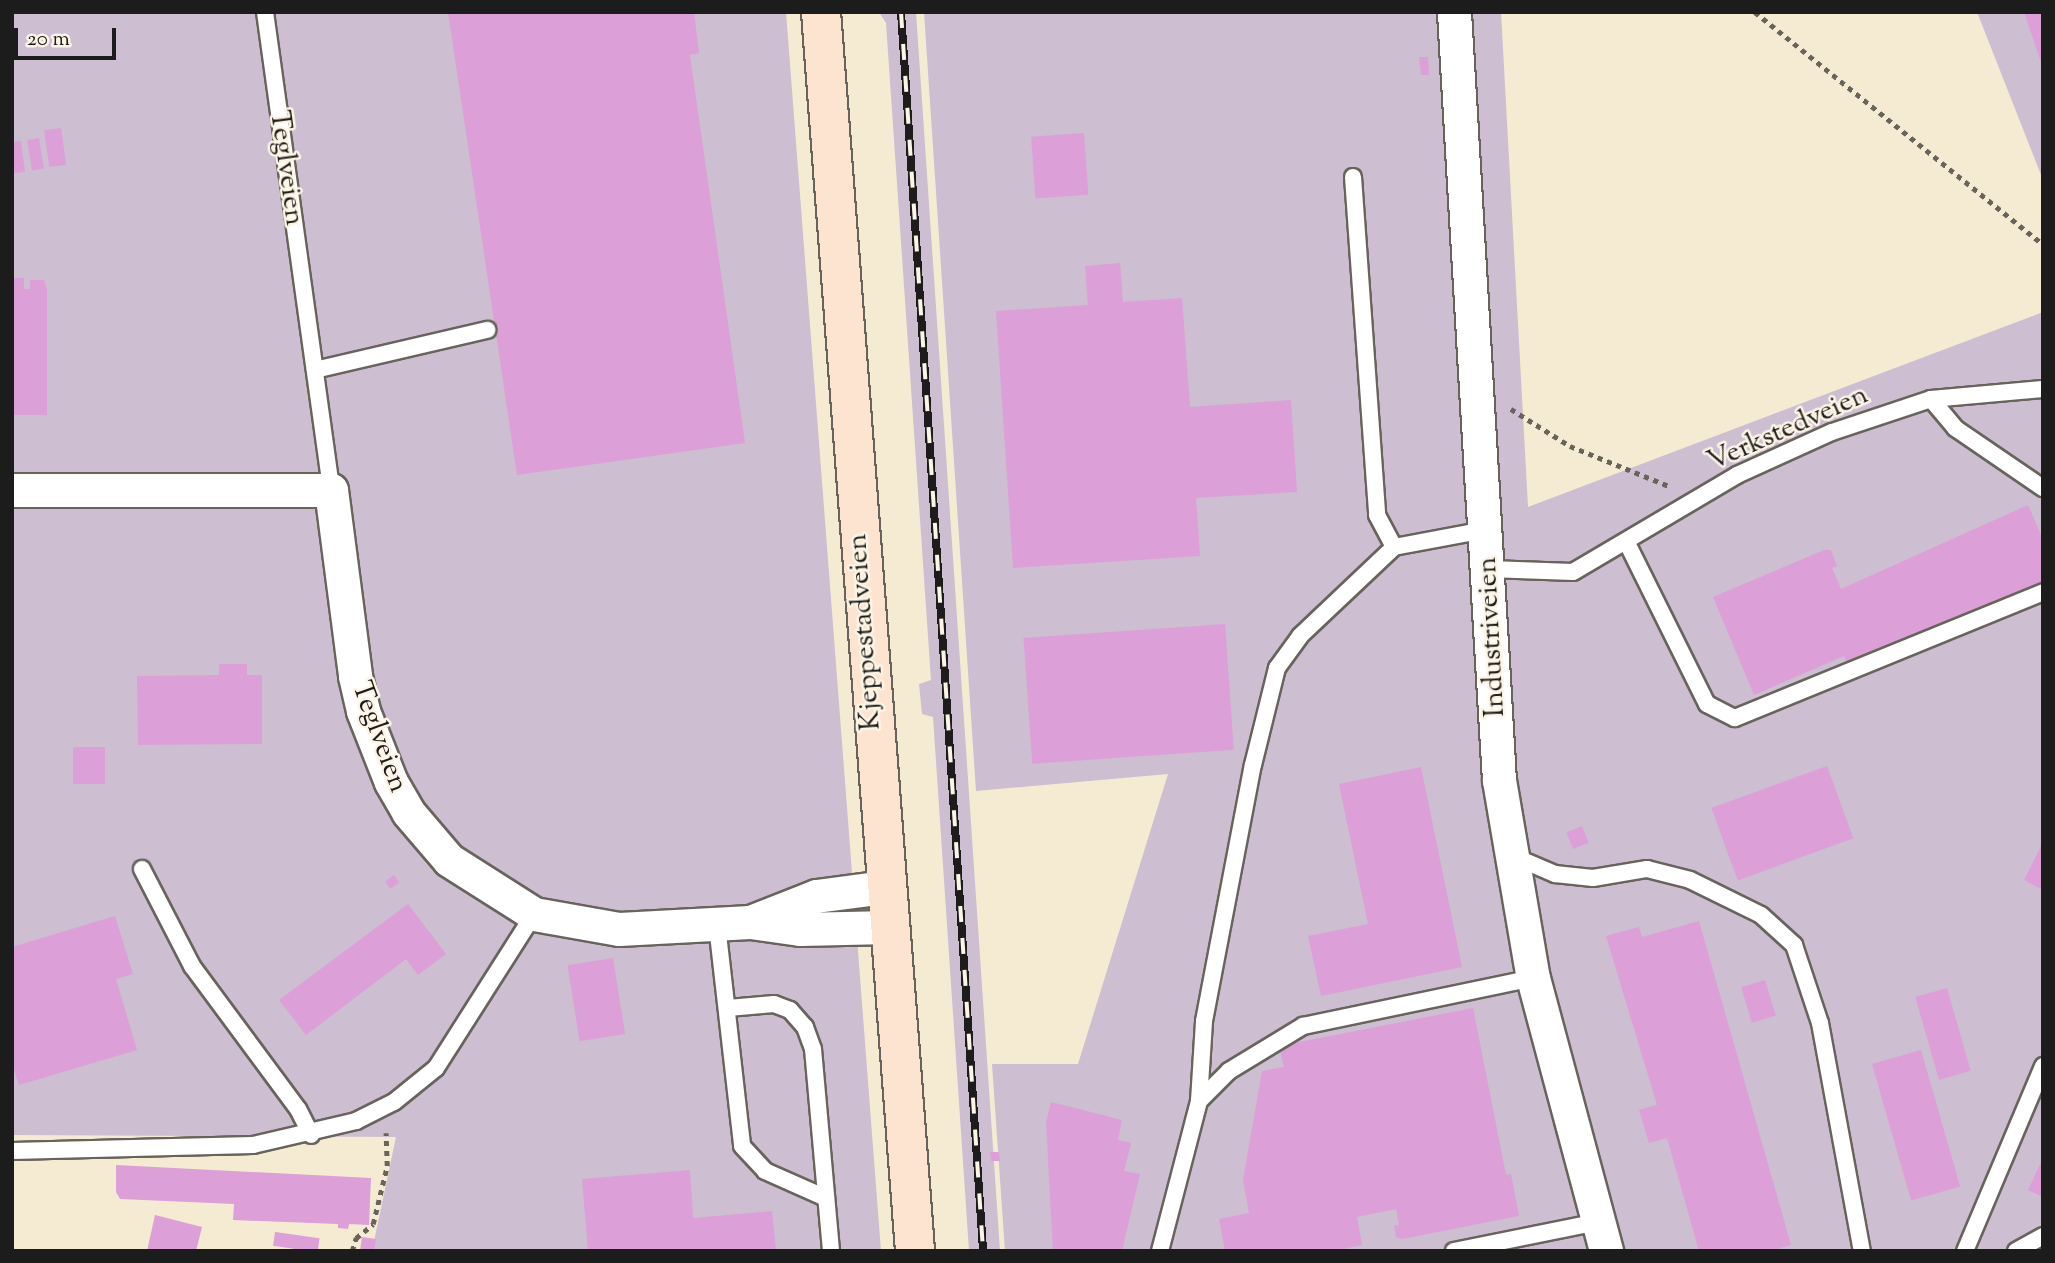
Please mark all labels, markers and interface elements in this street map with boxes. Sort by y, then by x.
scale bar [18,14,119,58]
text: 20 m [27,25,70,55]
street label: Teglveien [261,108,311,228]
street label: Verkstedveien [1703,379,1873,479]
street label: Kjeppestadveien [841,533,889,731]
street label: Industriveien [1471,556,1513,718]
street label: Teglveien [343,677,415,797]

